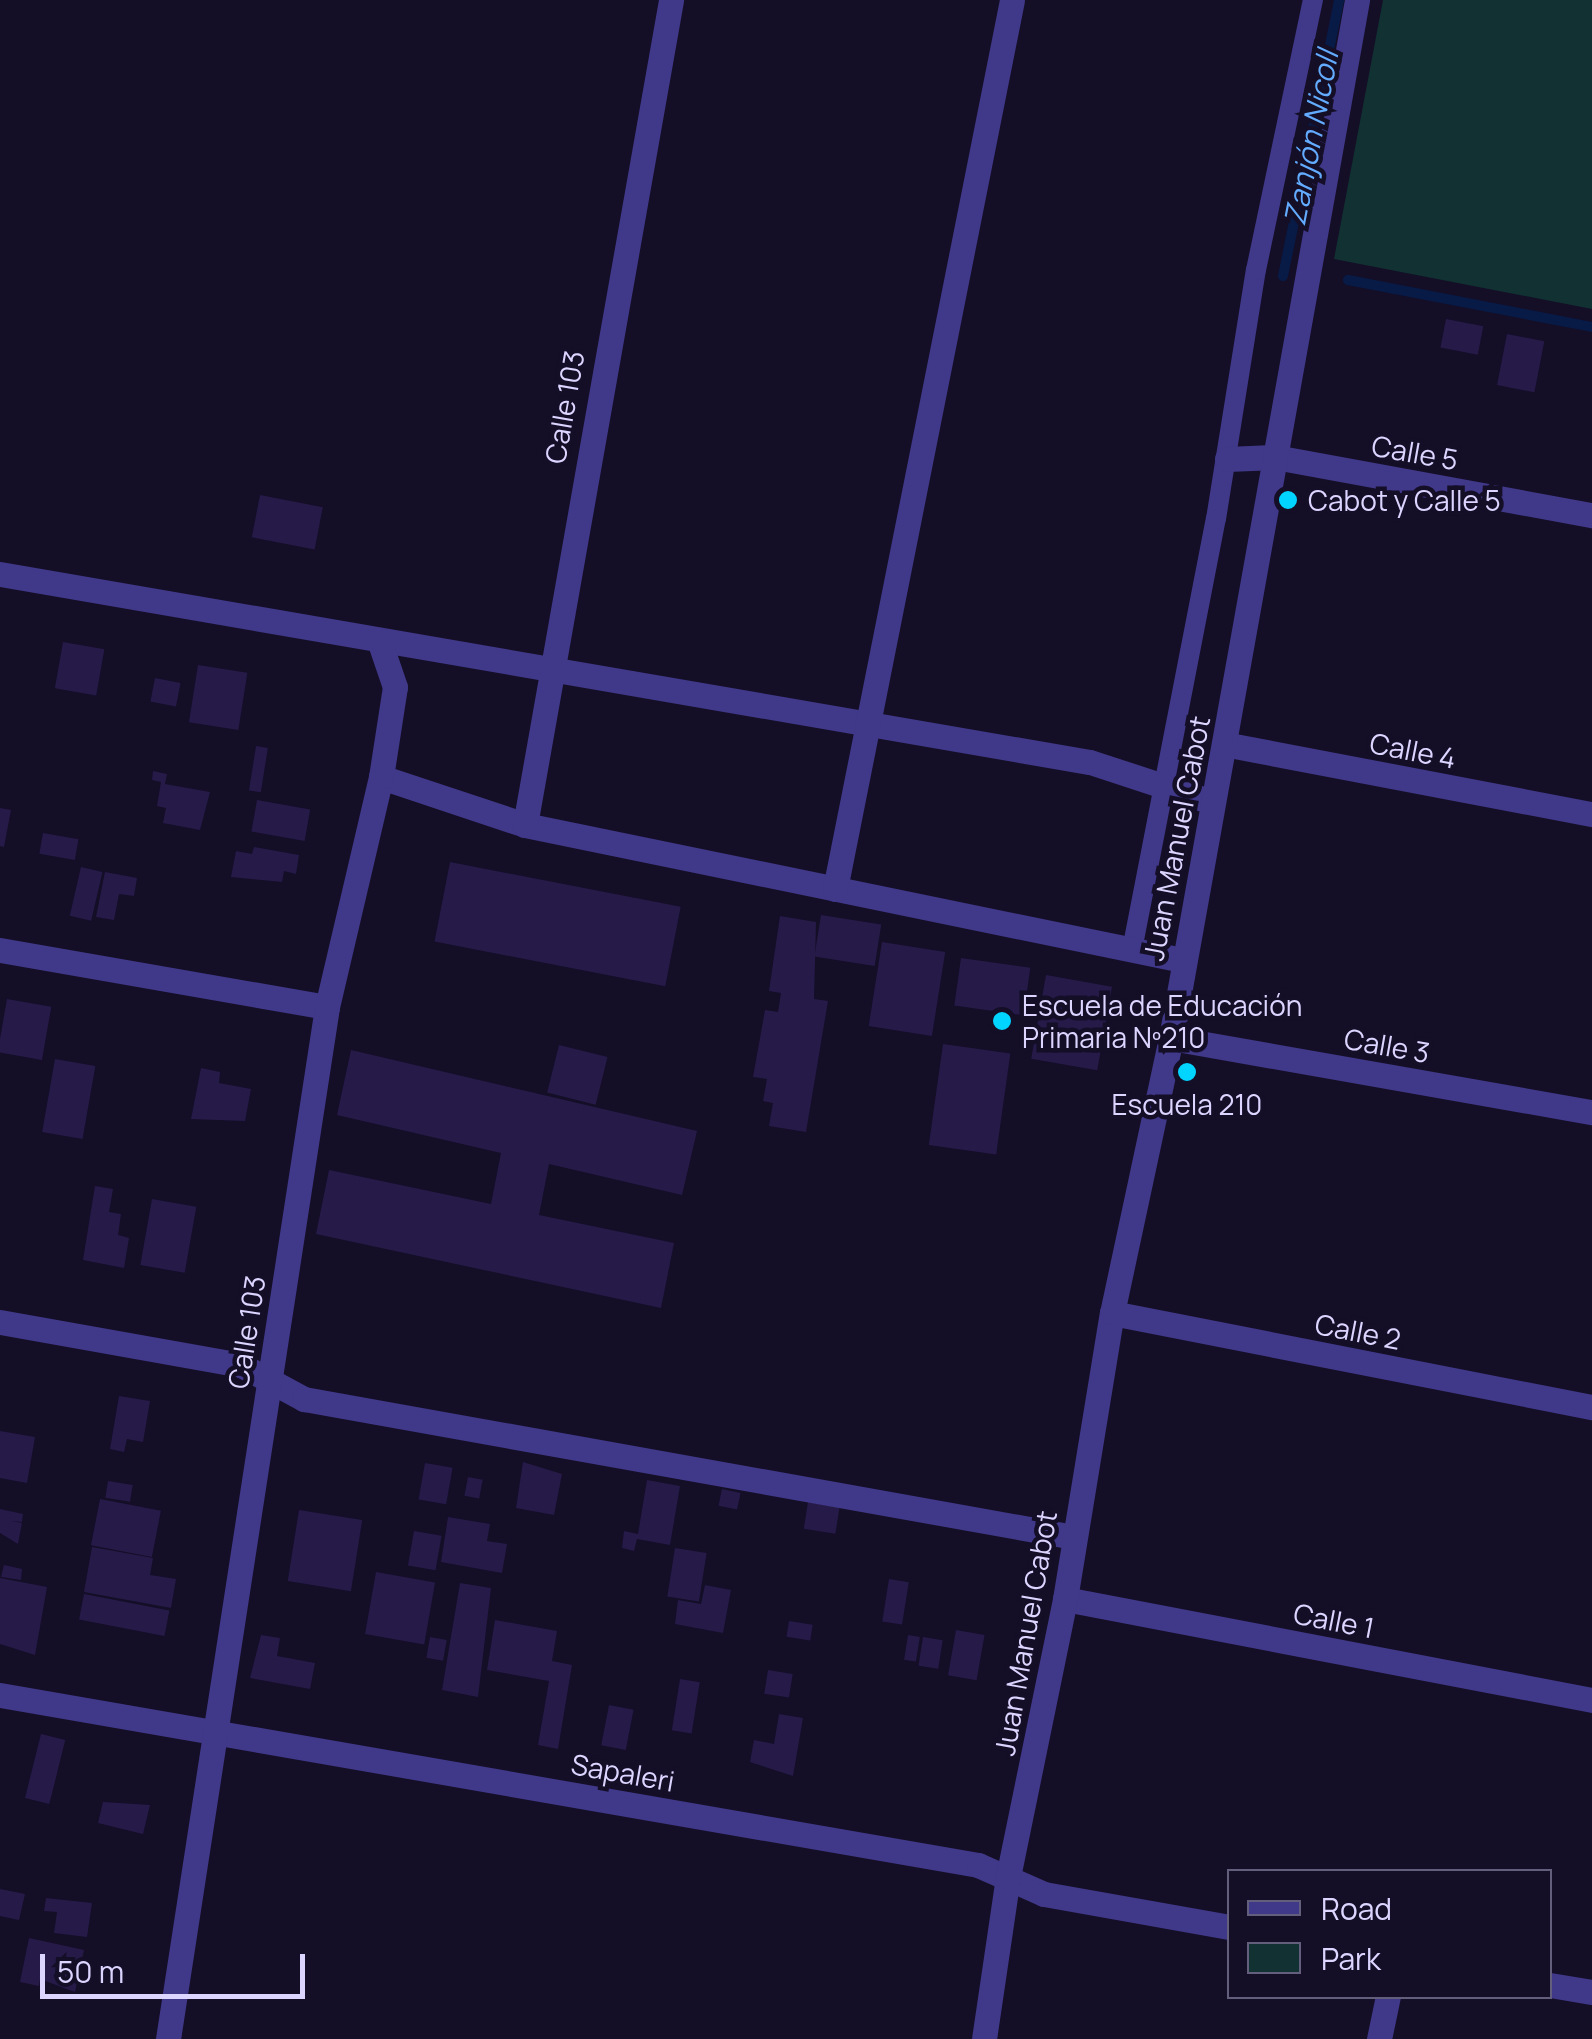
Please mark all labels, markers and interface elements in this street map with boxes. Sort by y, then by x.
water label: Zanjón Nicoll [1276,47,1346,229]
street label: Calle 103 [538,348,590,466]
street label: Calle 5 [1369,428,1461,476]
place label: Cabot y Calle 5 [1308,483,1501,517]
marker: Cabot y Calle 5 [1277,489,1299,511]
street label: Juan Manuel Cabot [1136,713,1216,963]
street label: Calle 4 [1367,725,1459,775]
place label: Escuela de Educación Primaria Nº210 [1022,988,1302,1054]
marker: Escuela de Educación Primaria Nº210 [991,1010,1013,1032]
street label: Calle 3 [1342,1021,1432,1069]
marker: Escuela 210 [1176,1061,1198,1083]
place label: Escuela 210 [1112,1087,1262,1121]
street label: Calle 103 [220,1273,272,1391]
street label: Calle 2 [1312,1306,1404,1356]
street label: Juan Manuel Cabot [987,1508,1063,1758]
street label: Calle 1 [1291,1596,1377,1644]
street label: Sapaleri [569,1746,677,1798]
legend [1227,1869,1552,1999]
text: Road [1321,1888,1392,1929]
scale bar [45,1934,310,1996]
text: Park [1321,1938,1381,1979]
text: 50 m [57,1951,124,1992]

